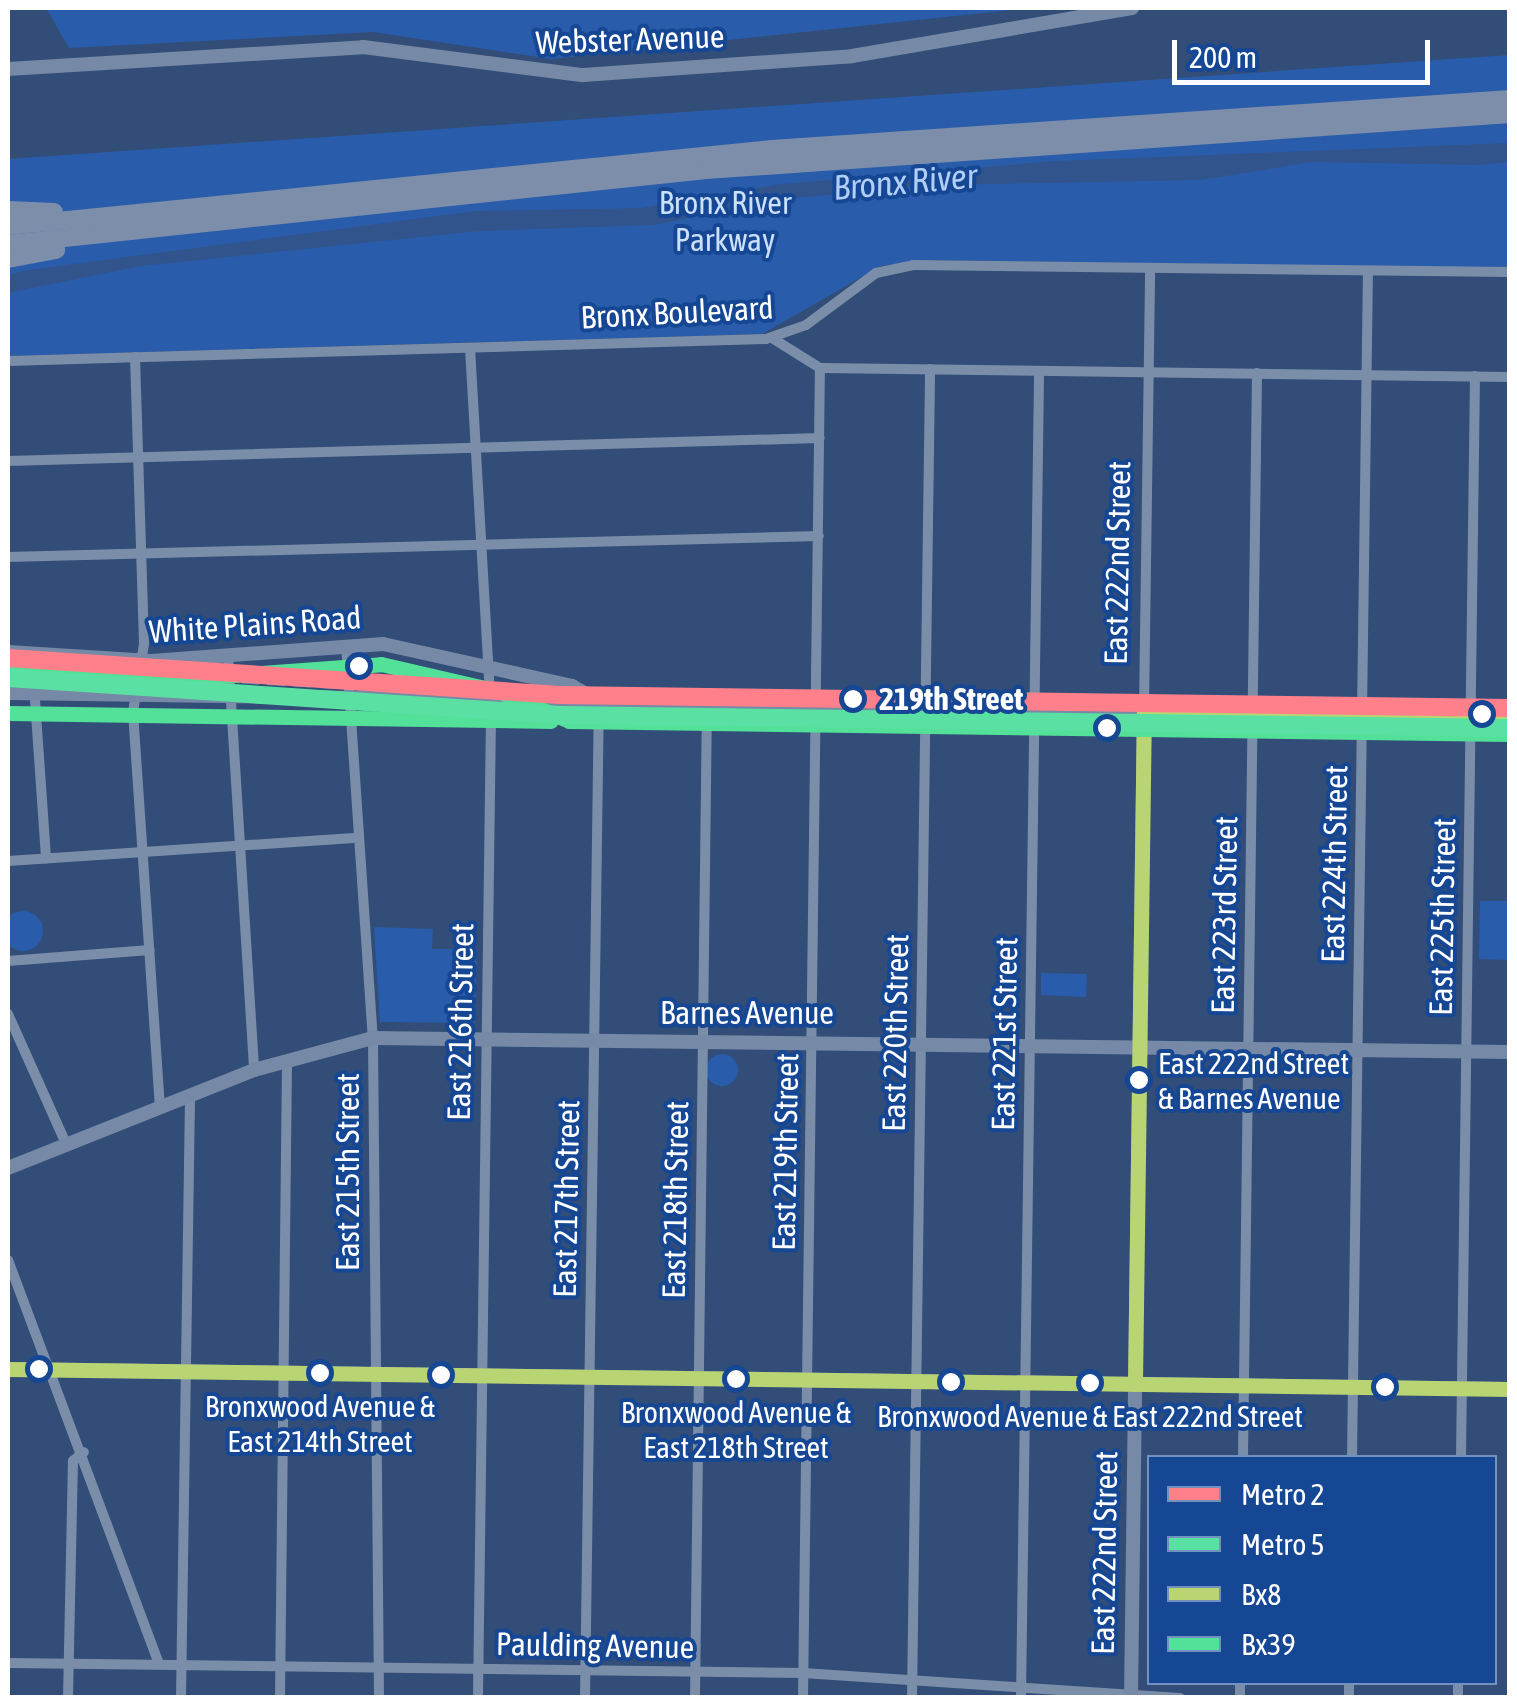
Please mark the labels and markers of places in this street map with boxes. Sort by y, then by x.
unlabelled marker [349,656,369,676]
place label: 219th Street [879,680,1023,718]
marker: 219th Street [836,682,870,716]
unlabelled marker [1472,704,1492,724]
unlabelled marker [1097,718,1117,738]
place label: East 222nd Street & Barnes Avenue [1158,1045,1349,1116]
marker: East 222nd Street & Barnes Avenue [1129,1070,1149,1090]
unlabelled marker [29,1359,49,1379]
marker: Bronxwood Avenue & East 214th Street [310,1363,330,1383]
unlabelled marker [431,1365,451,1385]
marker: Bronxwood Avenue & East 218th Street [726,1369,746,1389]
unlabelled marker [941,1372,961,1392]
marker: Bronxwood Avenue & East 222nd Street [1080,1373,1100,1393]
unlabelled marker [1375,1377,1395,1397]
place label: Bronxwood Avenue & East 214th Street [205,1388,435,1458]
place label: Bronxwood Avenue & East 218th Street [621,1394,851,1464]
place label: Bronxwood Avenue & East 222nd Street [877,1398,1303,1434]

